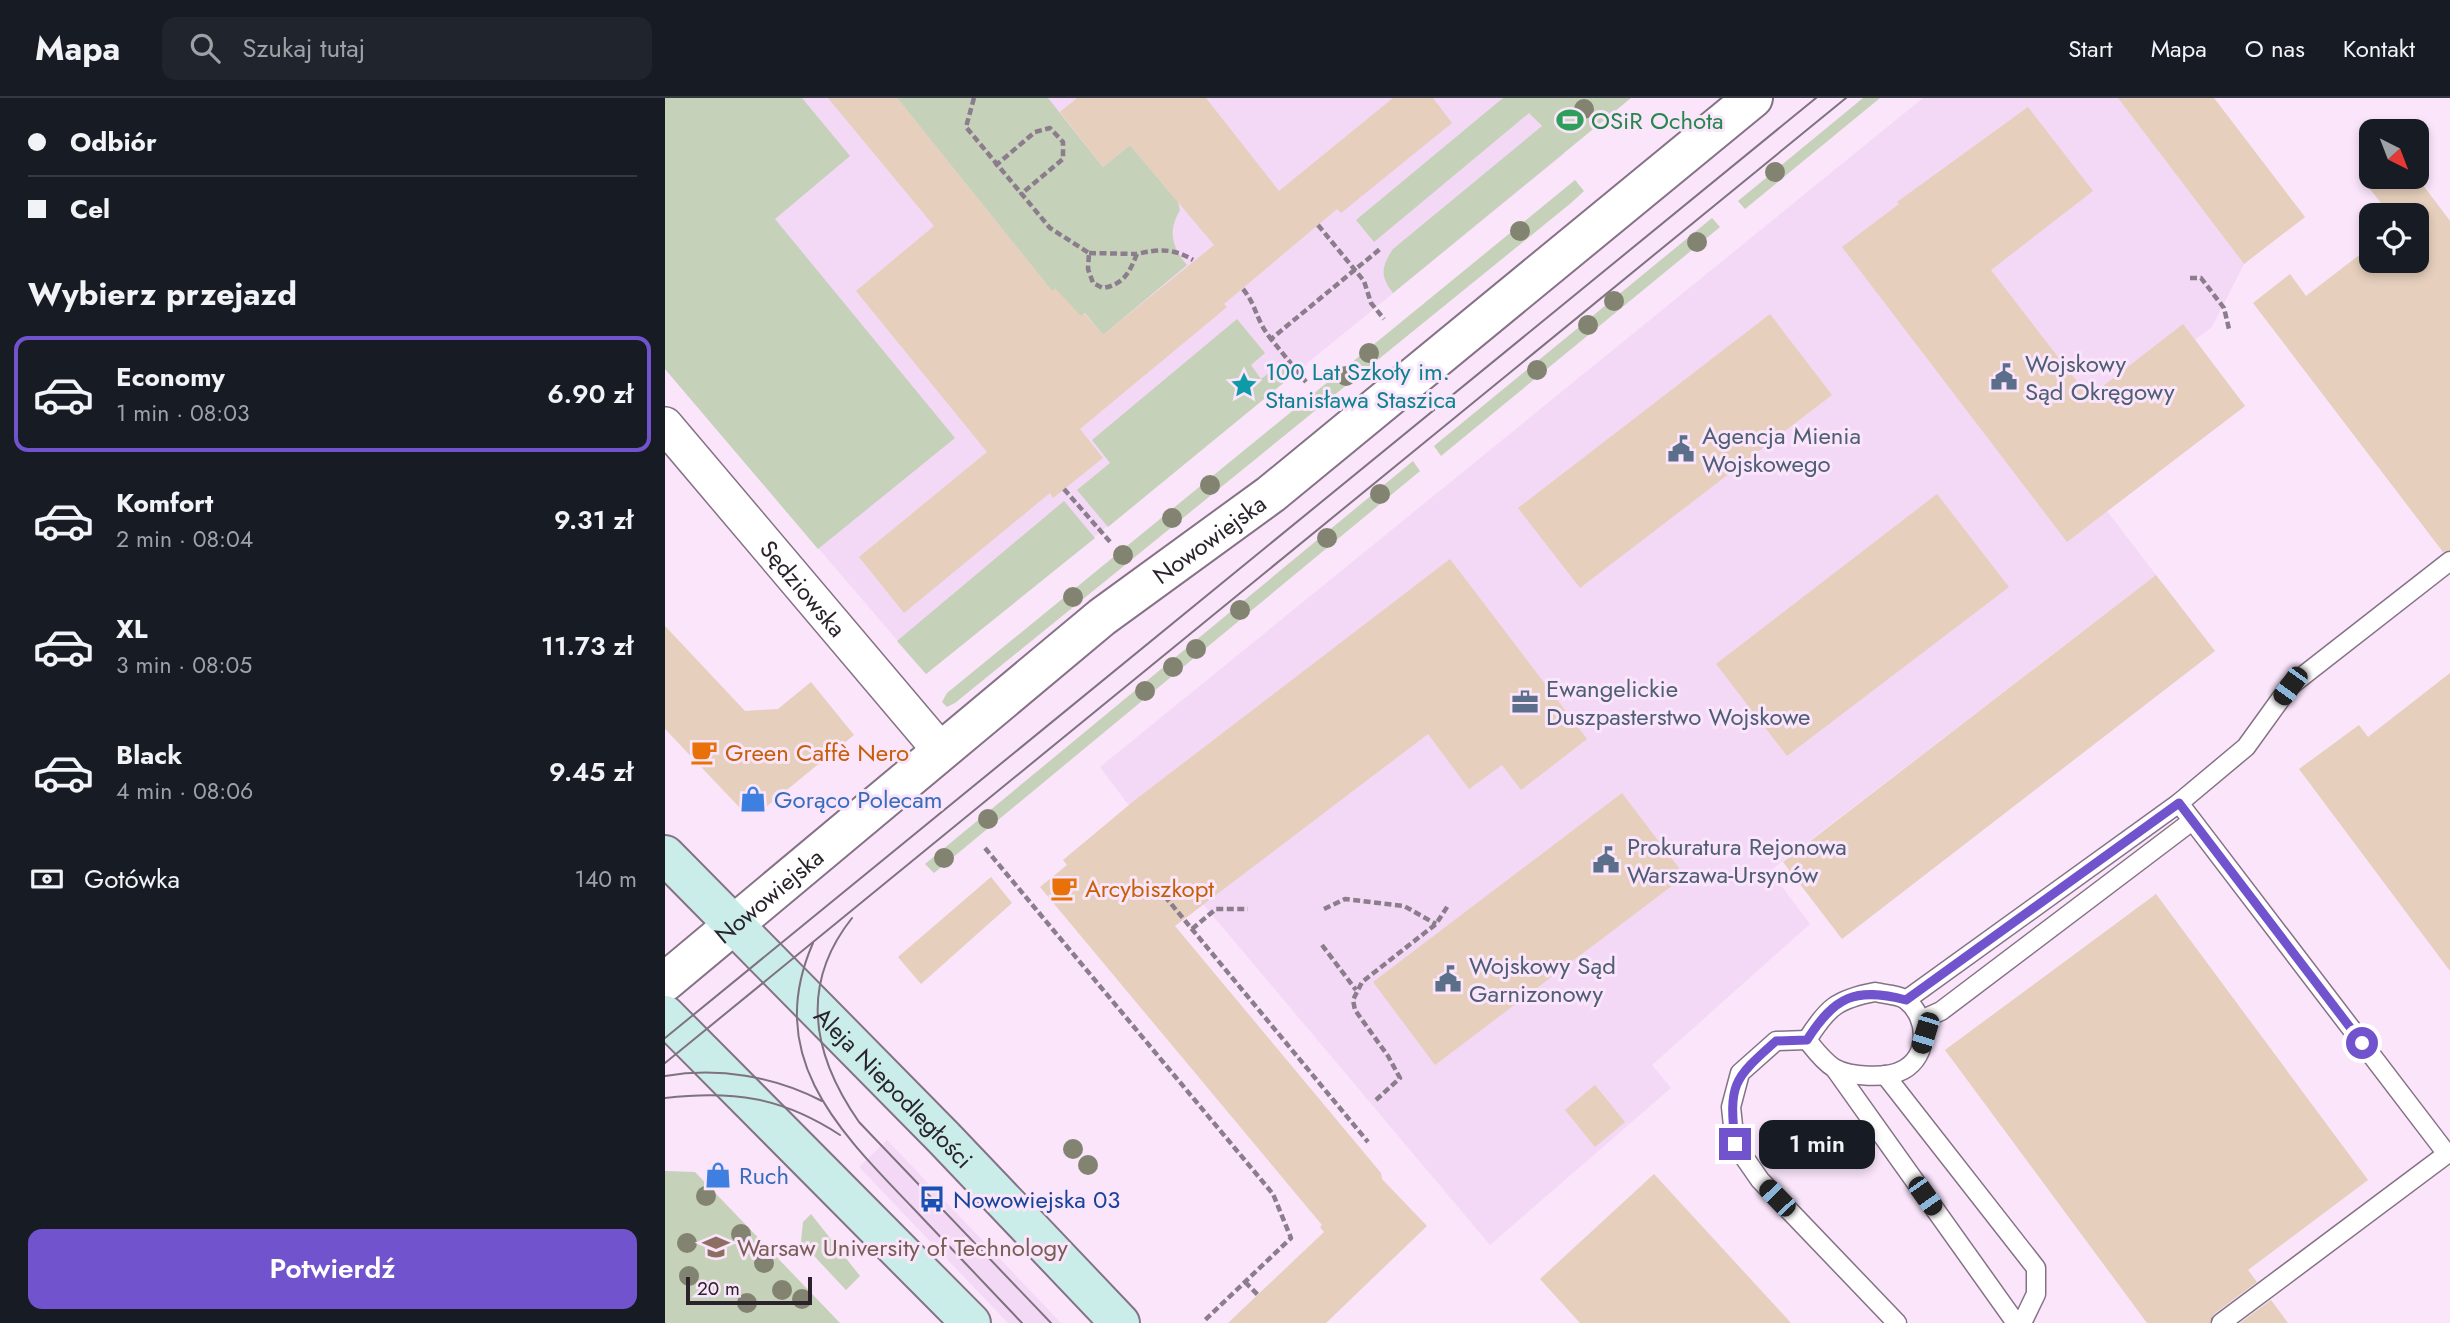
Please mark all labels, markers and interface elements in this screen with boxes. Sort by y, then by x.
search box [162,17,652,80]
text: Mapa [35,25,120,72]
icon: search [186,29,224,67]
text: Szukaj tutaj [242,29,365,67]
text: Start [2068,31,2113,66]
text: Mapa [2151,31,2207,66]
text: O nas [2245,31,2305,66]
text: Kontakt [2343,31,2415,66]
place label: OSiR Ochota [1591,103,1723,138]
sports icon: OSiR Ochota [1555,105,1585,135]
north arrow [2359,119,2429,189]
map controls [2359,119,2429,273]
text: Odbiór [70,123,157,161]
text: Cel [70,190,110,228]
button: locate [2359,203,2429,273]
text: Wybierz przejazd [28,271,297,317]
place label: Wojskowy Sąd Okręgowy [2025,346,2175,409]
place label: 100 Lat Szkoły im. Stanisława Staszica [1265,354,1456,417]
text: Economy [116,358,225,396]
public building icon: Wojskowy Sąd Okręgowy [1989,362,2019,392]
icon: car [32,363,95,426]
place icon: 100 Lat Szkoły im. Stanisława Staszica [1229,370,1259,400]
text: 6.90 zł [547,375,633,413]
text: 1 min · 08:03 [116,396,250,430]
place label: Agencja Mienia Wojskowego [1702,418,1861,481]
public building icon: Agencja Mienia Wojskowego [1666,434,1696,464]
text: Komfort [116,484,213,522]
street label: Nowowiejska [1145,486,1273,592]
icon: car [32,489,95,552]
text: 9.31 zł [554,501,633,539]
text: 2 min · 08:04 [116,522,253,556]
street label: Sędziowska [752,532,855,644]
text: XL [116,610,148,648]
icon: car [32,615,95,678]
text: 11.73 zł [541,627,633,665]
text: 3 min · 08:05 [116,648,252,682]
car [2270,663,2311,709]
place label: Ewangelickie Duszpasterstwo Wojskowe [1546,671,1810,734]
office icon: Ewangelickie Duszpasterstwo Wojskowe [1510,687,1540,717]
place label: Green Caffè Nero [725,735,909,770]
text: Black [116,736,182,774]
cafe icon: Green Caffè Nero [689,737,719,767]
icon: car [32,741,95,804]
text: 9.45 zł [549,753,633,791]
text: 4 min · 08:06 [116,774,253,808]
place label: Gorąco Polecam [774,782,943,817]
shop icon: Gorąco Polecam [738,784,768,814]
place label: Prokuratura Rejonowa Warszawa-Ursynów [1627,829,1847,892]
street label: Nowowiejska [706,839,831,951]
public building icon: Prokuratura Rejonowa Warszawa-Ursynów [1591,845,1621,875]
icon: cash [28,860,66,898]
text: Gotówka [84,860,180,898]
text: 140 m [575,862,637,896]
place label: Arcybiszkopt [1085,871,1214,906]
cafe icon: Arcybiszkopt [1049,873,1079,903]
place label: Wojskowy Sąd Garnizonowy [1469,948,1616,1011]
public building icon: Wojskowy Sąd Garnizonowy [1433,964,1463,994]
street label: Aleja Niepodległości [806,999,981,1176]
car [1909,1010,1942,1056]
route start [2346,1027,2378,1059]
callout: 1 min [1759,1119,1875,1168]
text: 1 min [1789,1127,1845,1161]
route end [1719,1128,1751,1160]
place label: Ruch [739,1158,789,1193]
shop icon: Ruch [703,1160,733,1190]
car [1905,1173,1946,1219]
car [1755,1176,1800,1220]
place label: Nowowiejska 03 [953,1182,1120,1217]
bus stop icon: Nowowiejska 03 [917,1184,947,1214]
button: Potwierdź [28,1229,637,1309]
place label: Warsaw University of Technology [737,1230,1068,1265]
school or university icon: Warsaw University of Technology [701,1232,731,1262]
scale bar [686,1274,812,1306]
text: 20 m [697,1275,740,1302]

